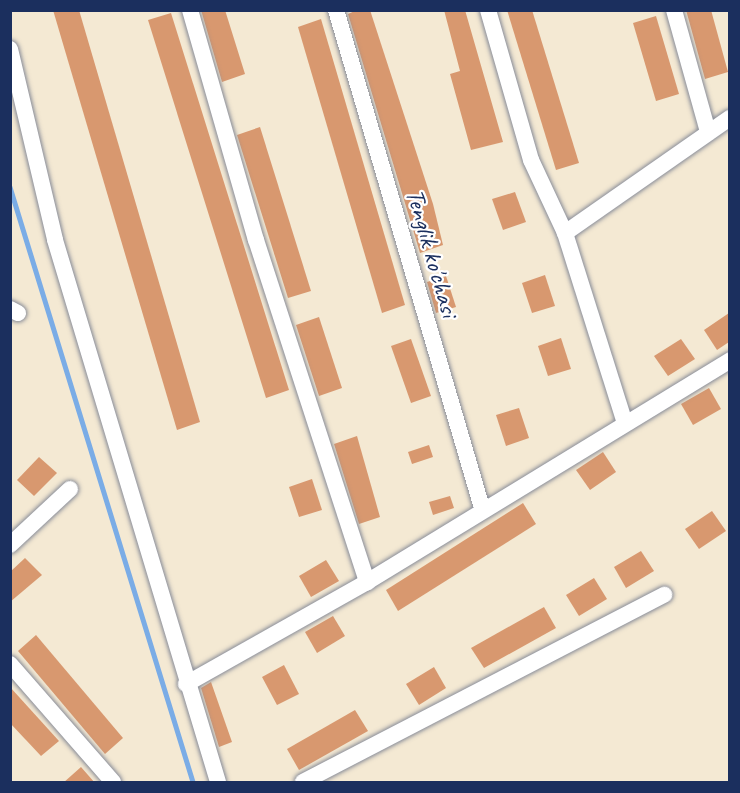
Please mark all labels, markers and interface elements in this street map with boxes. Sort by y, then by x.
street label: Tenglik ko'chasi [399,185,465,321]

